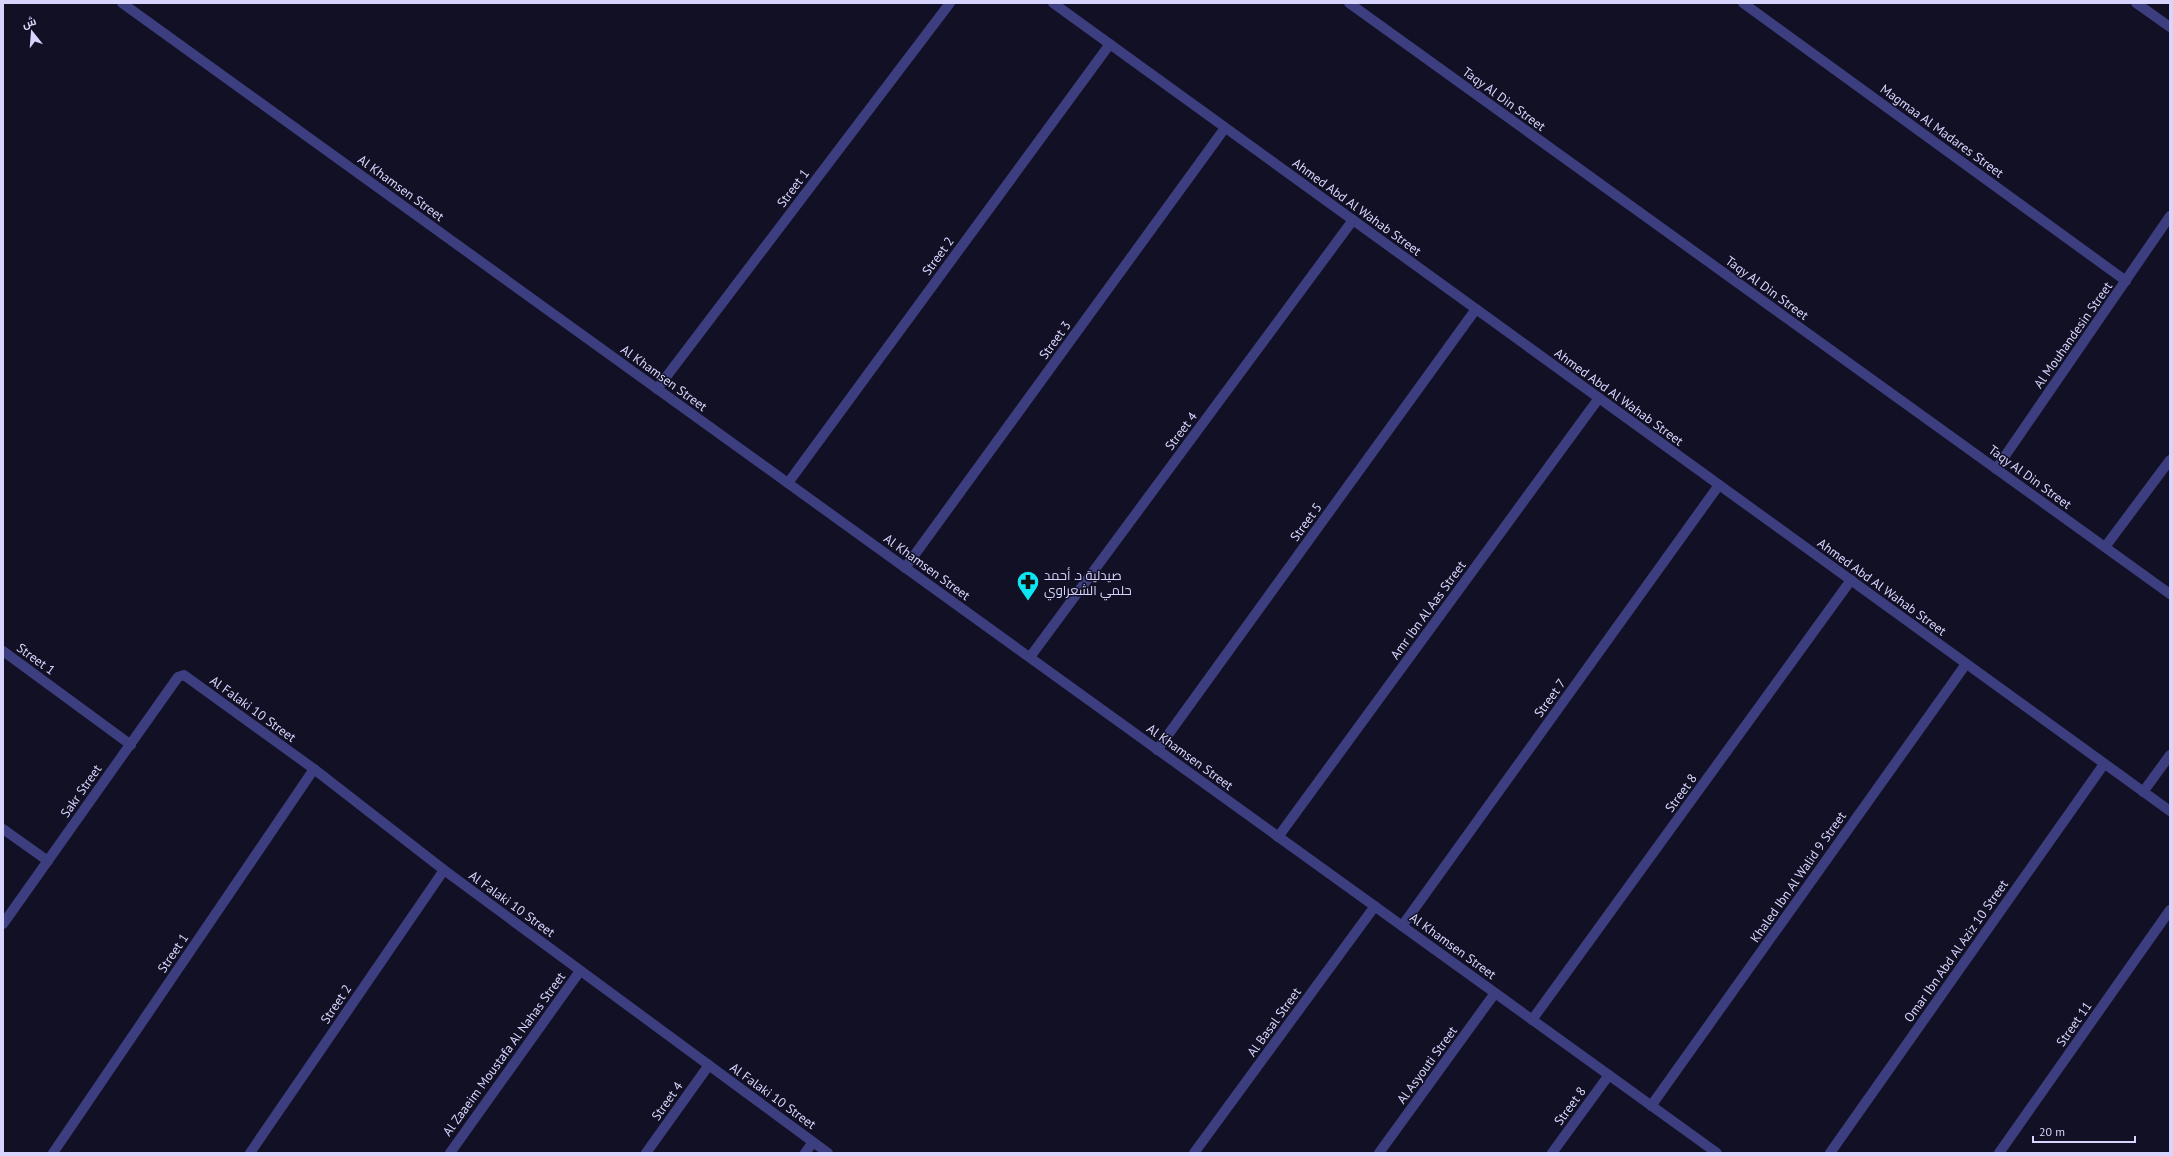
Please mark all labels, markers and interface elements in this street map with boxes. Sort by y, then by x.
north arrow [12,12,52,52]
text: ش [20,14,38,31]
street label: Taqy Al Din Street [1459,63,1549,135]
street label: Magmaa Al Madares Street [1877,80,2008,182]
street label: Al Khamsen Street [354,151,448,225]
street label: Ahmed Abd Al Wahab Street [1289,155,1425,260]
street label: Street 1 [773,165,813,211]
street label: Street 2 [918,233,958,279]
street label: Taqy Al Din Street [1722,252,1812,324]
street label: Al Mouhandesin Street [2030,278,2116,392]
street label: Street 3 [1035,317,1075,363]
street label: Al Khamsen Street [617,341,711,415]
street label: Ahmed Abd Al Wahab Street [1551,345,1687,450]
street label: Street 4 [1161,408,1201,454]
street label: Taqy Al Din Street [1985,441,2075,513]
street label: Street 5 [1286,499,1326,545]
street label: Al Khamsen Street [880,530,974,604]
street label: Ahmed Abd Al Wahab Street [1814,535,1950,640]
street label: Amr Ibn Al Aas Street [1387,557,1470,663]
place label: صيدلية د. أحمد حلمي الشعراوي [1044,567,1132,601]
pharmacy icon: صيدلية د. أحمد حلمي الشعراوي [1015,569,1041,602]
street label: Street 1 [13,639,59,679]
street label: Al Falaki 10 Street [207,672,300,746]
street label: Street 7 [1530,675,1570,721]
street label: Al Khamsen Street [1143,720,1237,794]
street label: Sakr Street [57,761,106,821]
street label: Street 8 [1661,770,1701,816]
street label: Khaled Ibn Al Walid 9 Street [1746,808,1850,946]
street label: Al Falaki 10 Street [466,867,559,941]
street label: Omar Ibn Abd Al Aziz 10 Street [1900,876,2012,1026]
street label: Al Khamsen Street [1406,909,1500,983]
street label: Street 1 [154,930,192,976]
street label: Al Zaaeim Moustafa Al Nahas Street [439,968,570,1139]
street label: Street 2 [317,981,355,1027]
street label: Al Basal Street [1243,984,1305,1060]
street label: Street 11 [2052,998,2096,1050]
street label: Al Asyouti Street [1393,1022,1461,1107]
street label: Al Falaki 10 Street [727,1059,820,1133]
street label: Street 4 [647,1078,687,1124]
street label: Street 8 [1550,1083,1590,1129]
scale bar [2033,1118,2135,1144]
text: 20 m [2039,1124,2065,1139]

